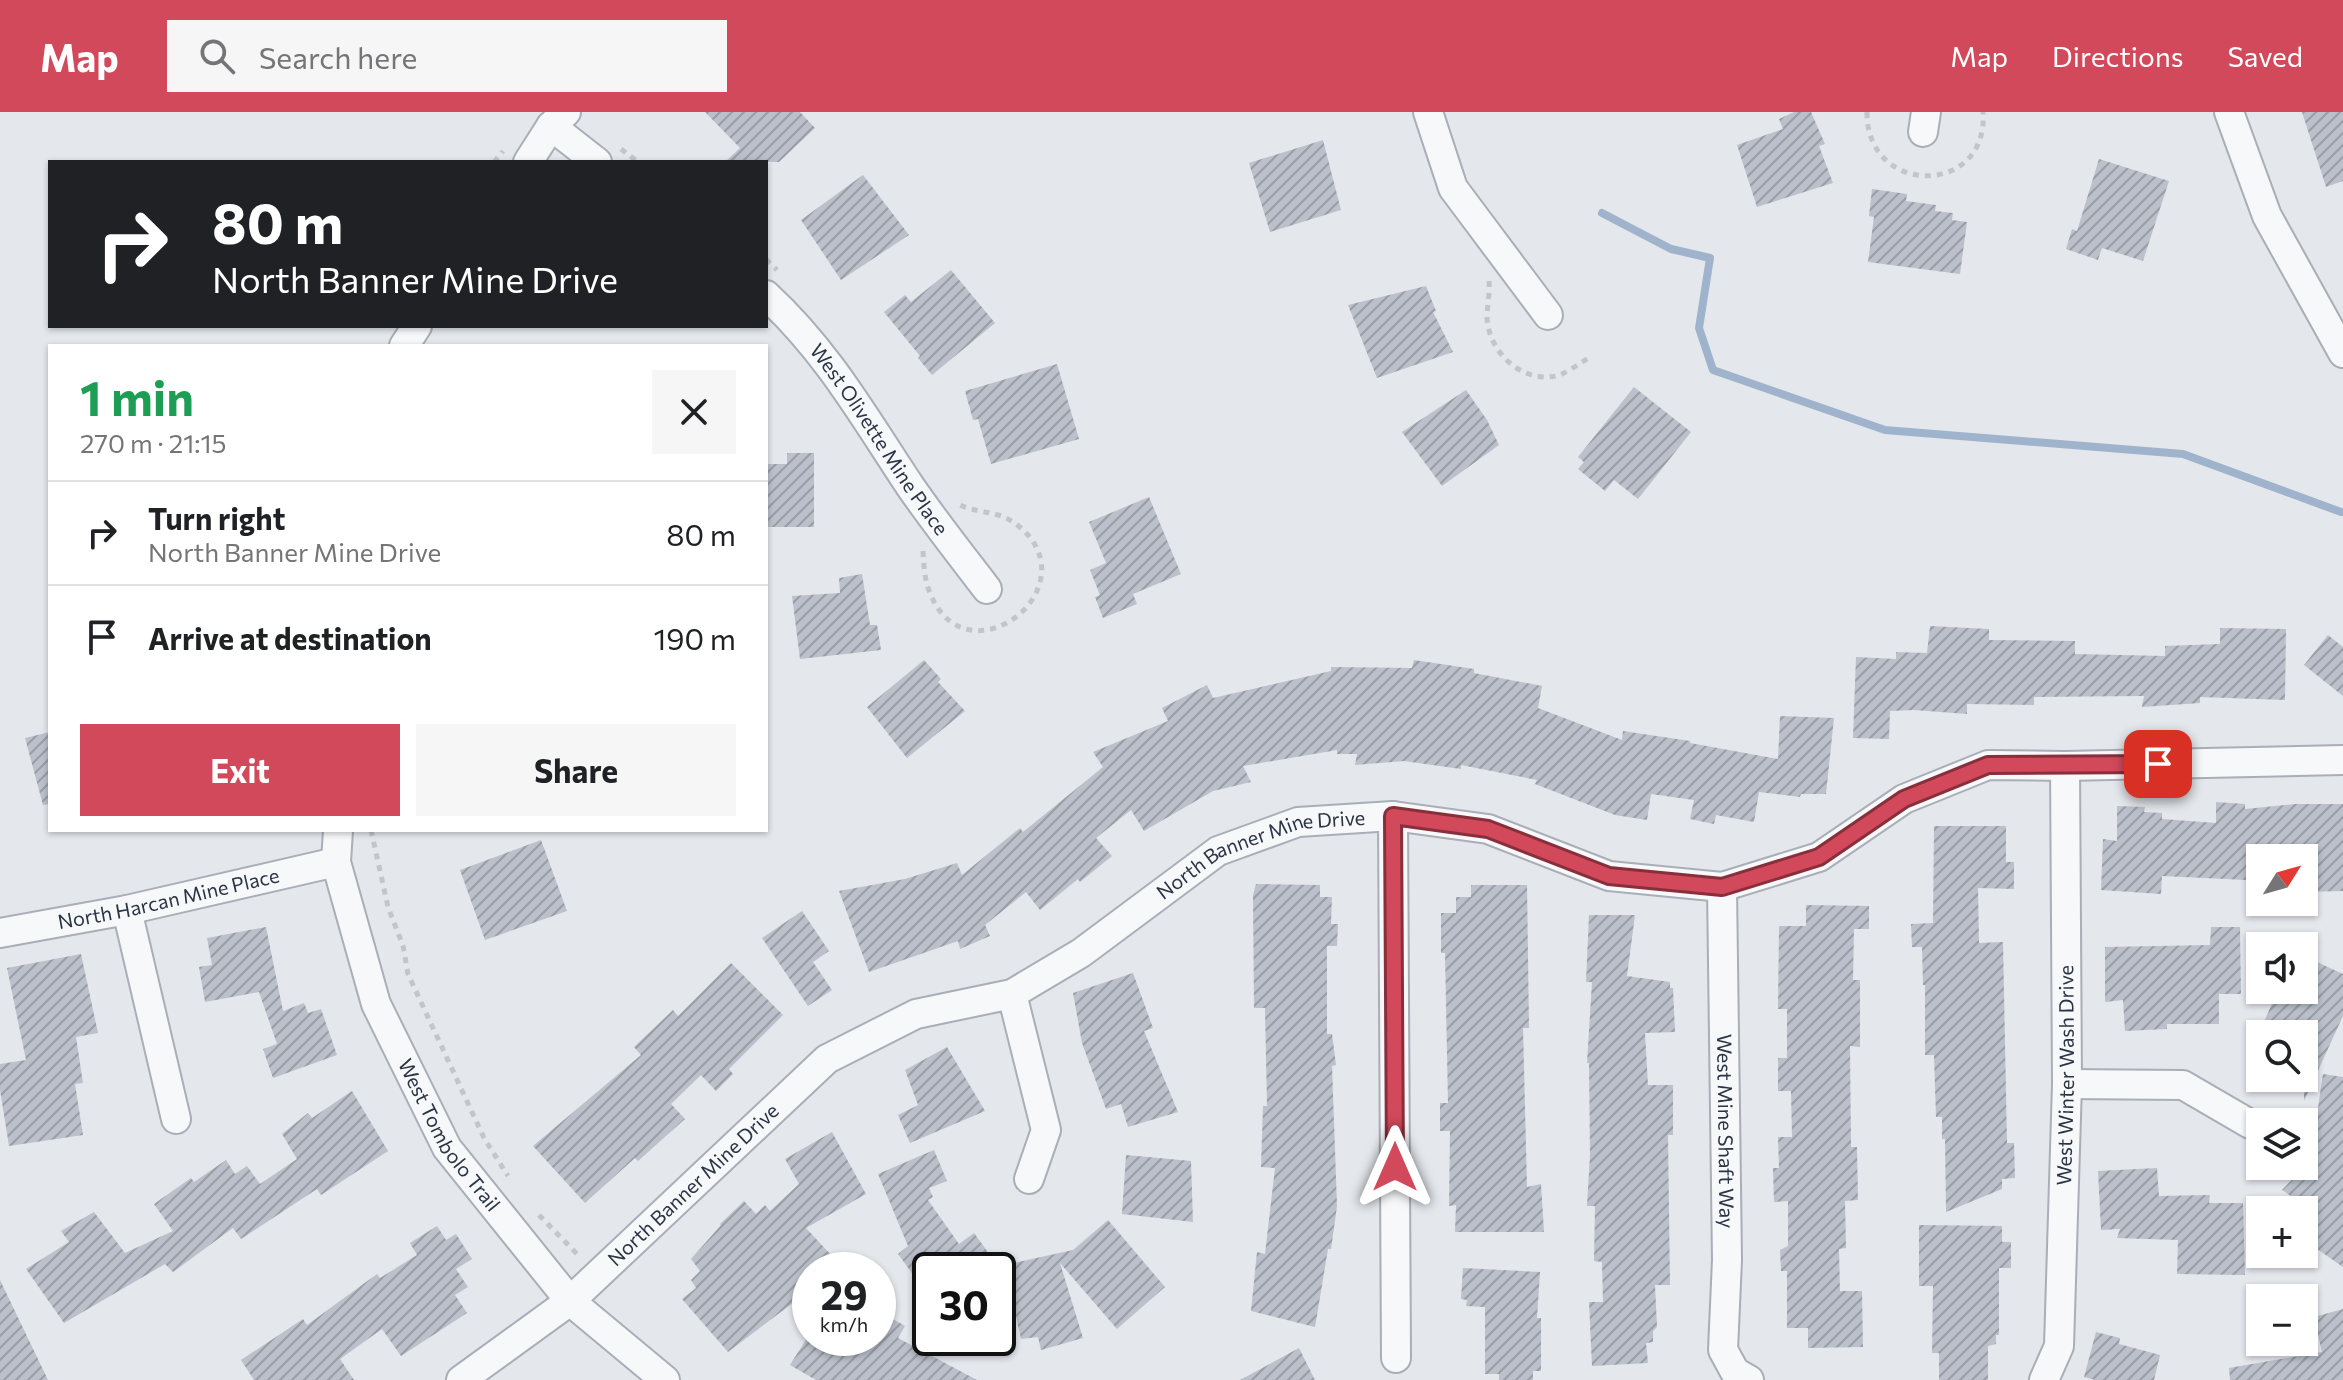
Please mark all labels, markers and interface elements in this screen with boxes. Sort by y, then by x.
search box [167,20,727,92]
text: Map [40,33,119,80]
icon: search [195,34,239,78]
text: Search here [259,38,417,75]
text: Map [1950,39,2008,73]
text: Directions [2052,39,2183,73]
text: Saved [2227,39,2303,73]
text: 80 m [212,187,343,256]
icon: right [80,192,184,296]
text: North Banner Mine Drive [212,256,618,300]
street label: West Olivette Mine Place [806,338,954,539]
text: 1 min [80,367,194,426]
button: close [652,370,736,454]
text: 270 m · 21:15 [80,427,226,458]
text: Turn right [148,499,285,536]
icon: right [80,511,124,555]
text: 80 m [666,515,736,552]
text: North Banner Mine Drive [148,536,441,567]
icon: arrive [80,615,124,659]
text: Arrive at destination [148,619,432,656]
text: 190 m [653,619,736,656]
button: Exit [80,724,400,816]
button: Share [416,724,736,816]
pin [2124,730,2192,798]
icon: arrive [2136,742,2180,786]
street label: North Banner Mine Drive [1151,805,1366,904]
north arrow [2246,844,2318,916]
map controls [2246,844,2318,1356]
street label: North Harcan Mine Place [56,862,281,933]
button: sound [2246,932,2318,1004]
street label: West Winter Wash Drive [2051,965,2078,1186]
button: search [2246,1020,2318,1092]
street label: West Mine Shaft Way [1713,1034,1740,1228]
street label: West Tombolo Trail [394,1054,506,1215]
street label: North Banner Mine Drive [602,1098,783,1270]
button: layers [2246,1108,2318,1180]
position arrow [1353,1125,1437,1209]
button: + [2246,1196,2318,1268]
speed limit sign: 30 [912,1252,1016,1356]
text: 29 [820,1269,868,1318]
button: − [2246,1284,2318,1356]
text: km/h [820,1312,868,1336]

